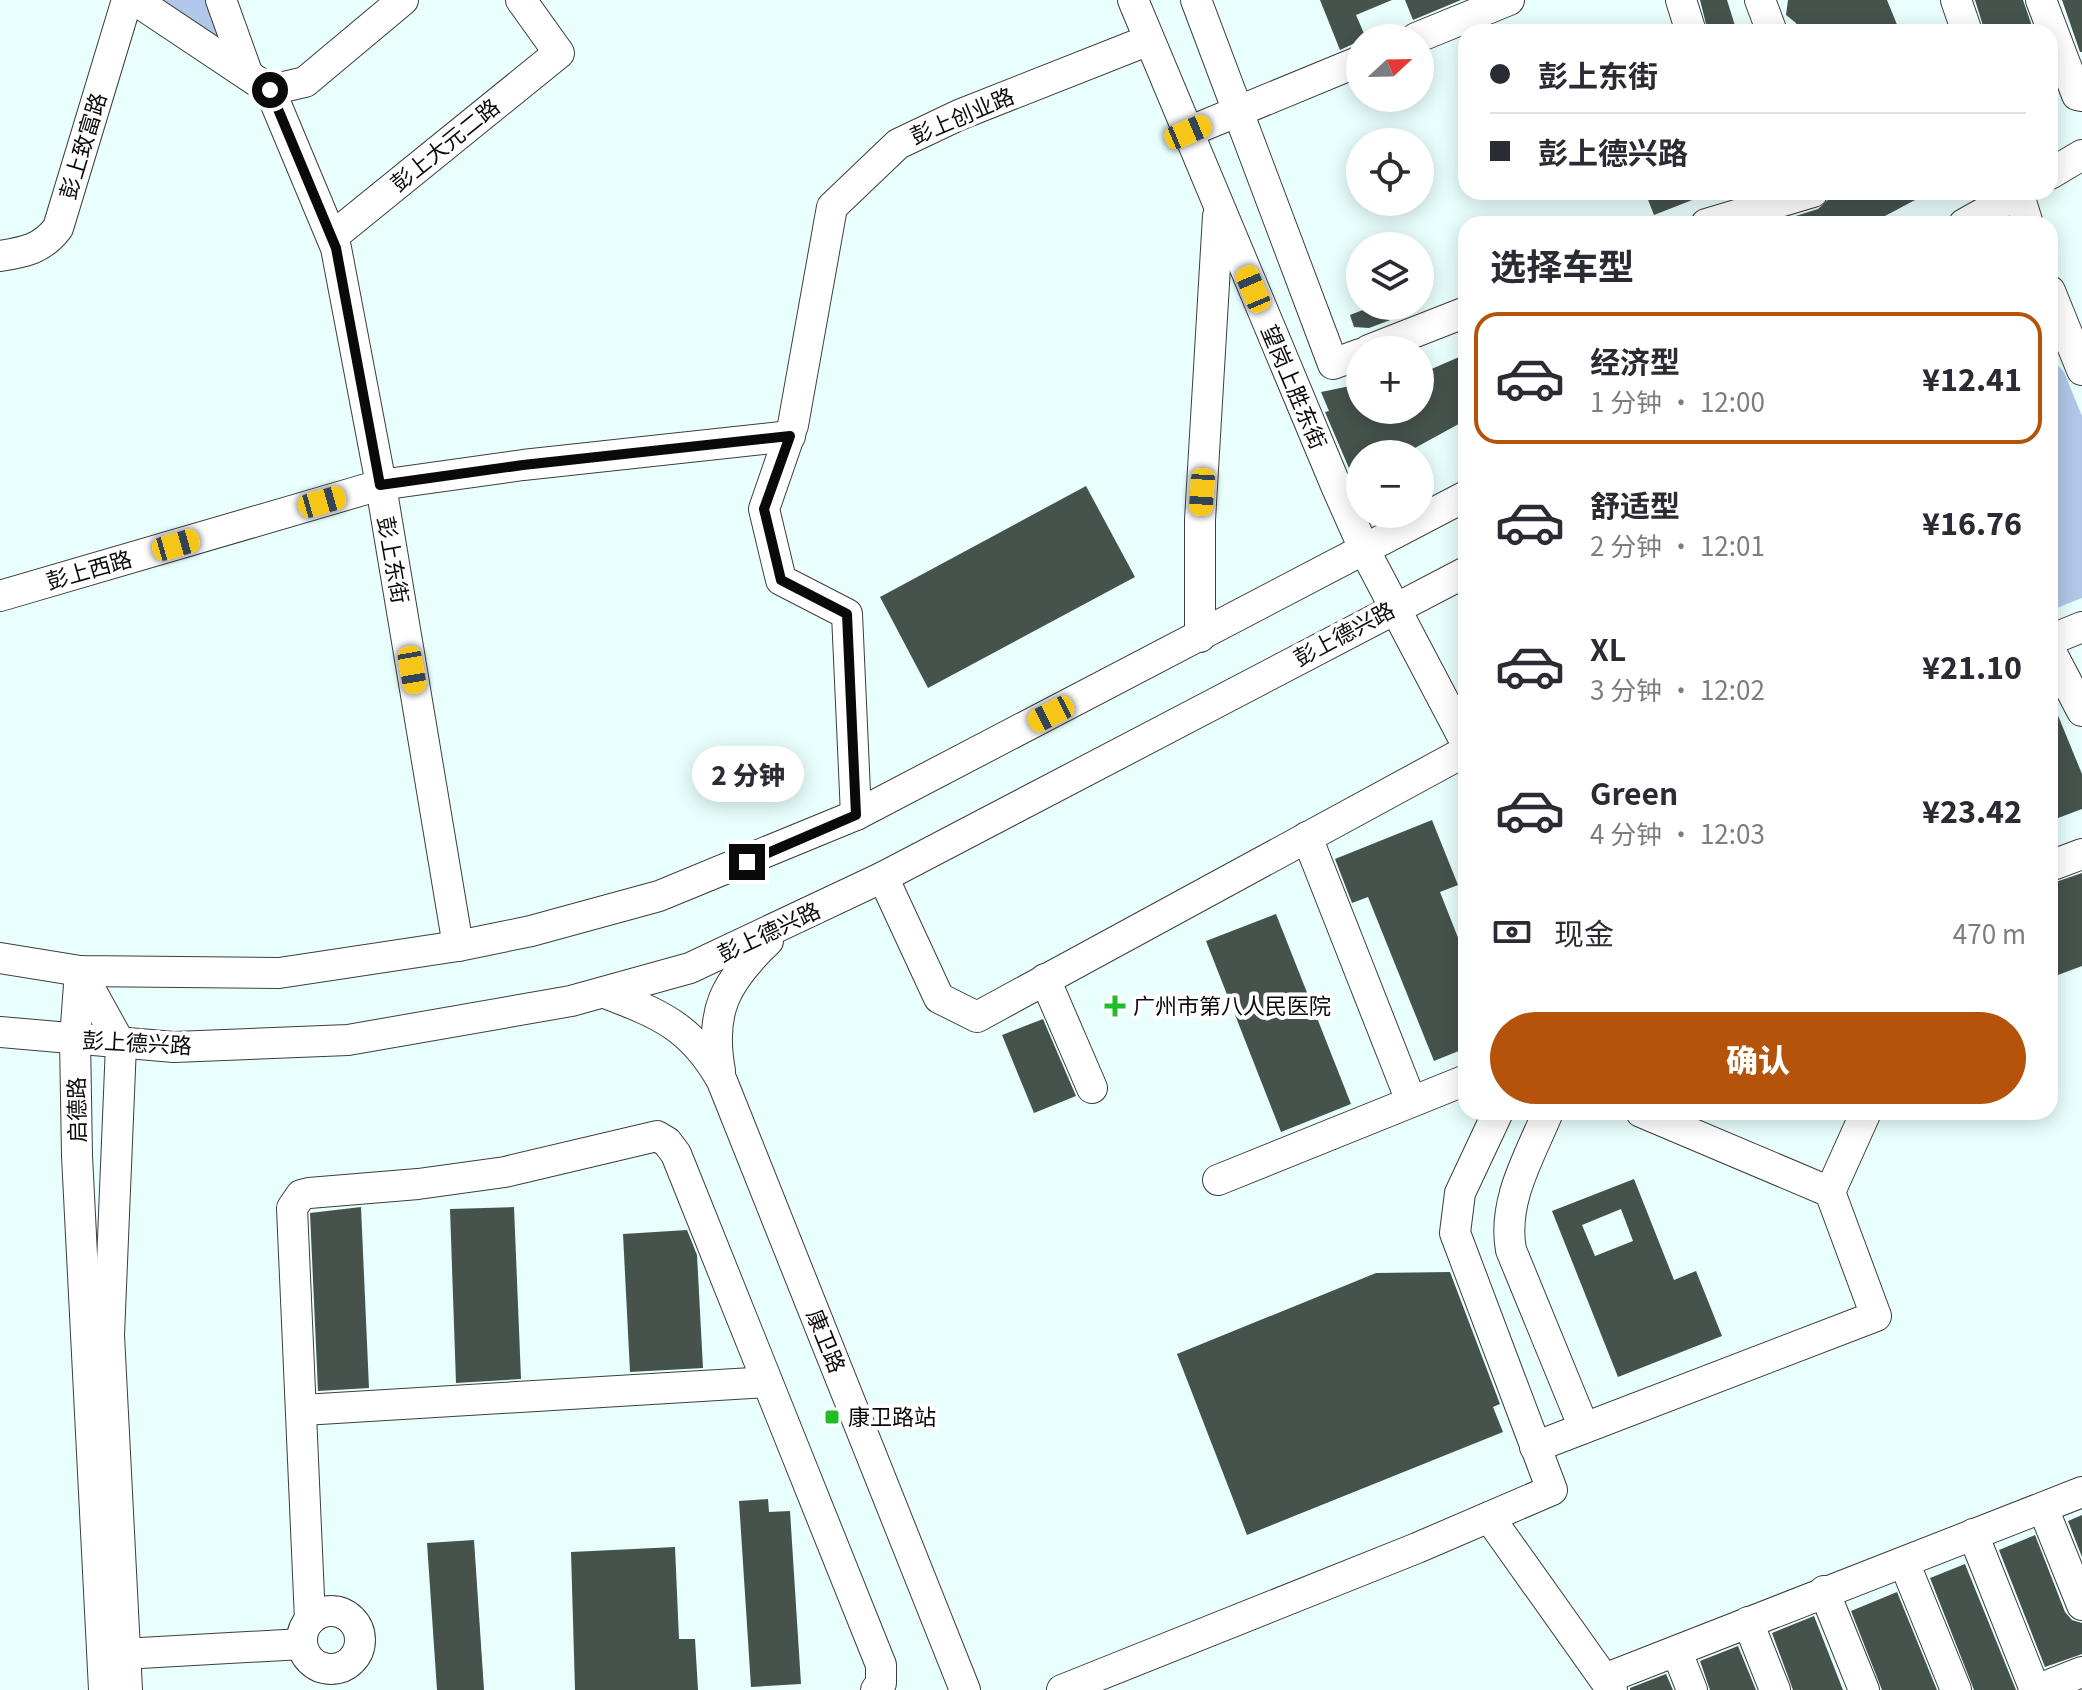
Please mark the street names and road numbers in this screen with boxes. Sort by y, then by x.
street label: 彭上创业路 [904,78,1018,150]
street label: 彭上致富路 [50,88,112,203]
street label: 彭上大元二路 [382,89,505,197]
street label: 望岗上胜东街 [1255,319,1336,453]
street label: 彭上东街 [372,514,418,606]
street label: 彭上西路 [42,541,135,596]
street label: 彭上德兴路 [1287,592,1399,672]
street label: 彭上德兴路 [712,892,825,968]
street label: 彭上德兴路 [81,1022,193,1060]
street label: 启德路 [58,1077,92,1143]
street label: 康卫路 [801,1304,855,1377]

